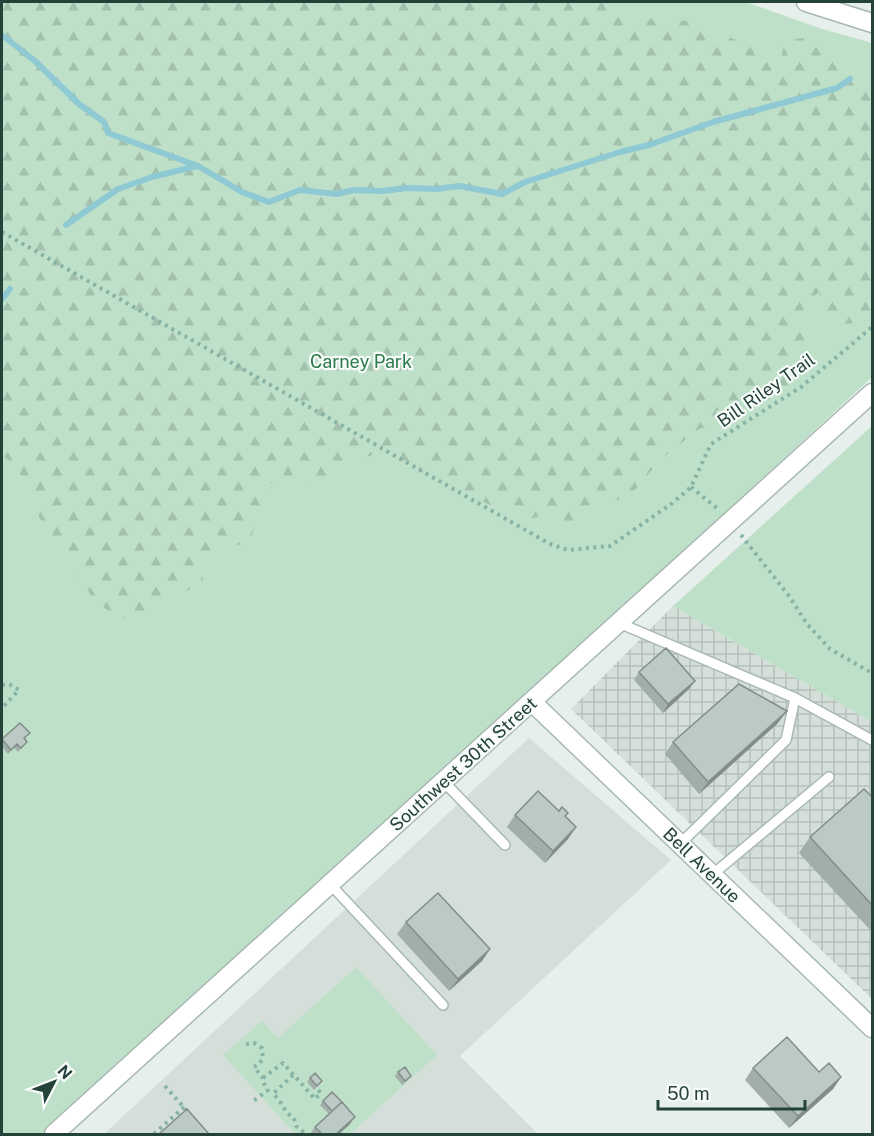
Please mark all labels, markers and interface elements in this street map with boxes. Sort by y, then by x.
street label: Bill Riley Trail [713,349,819,431]
park label: Carney Park [310,351,412,372]
street label: Southwest 30th Street [385,692,541,836]
street label: Bell Avenue [659,823,745,907]
north arrow [24,1052,84,1112]
text: N [54,1061,76,1083]
scale bar [658,1073,805,1111]
text: 50 m [667,1083,710,1104]

